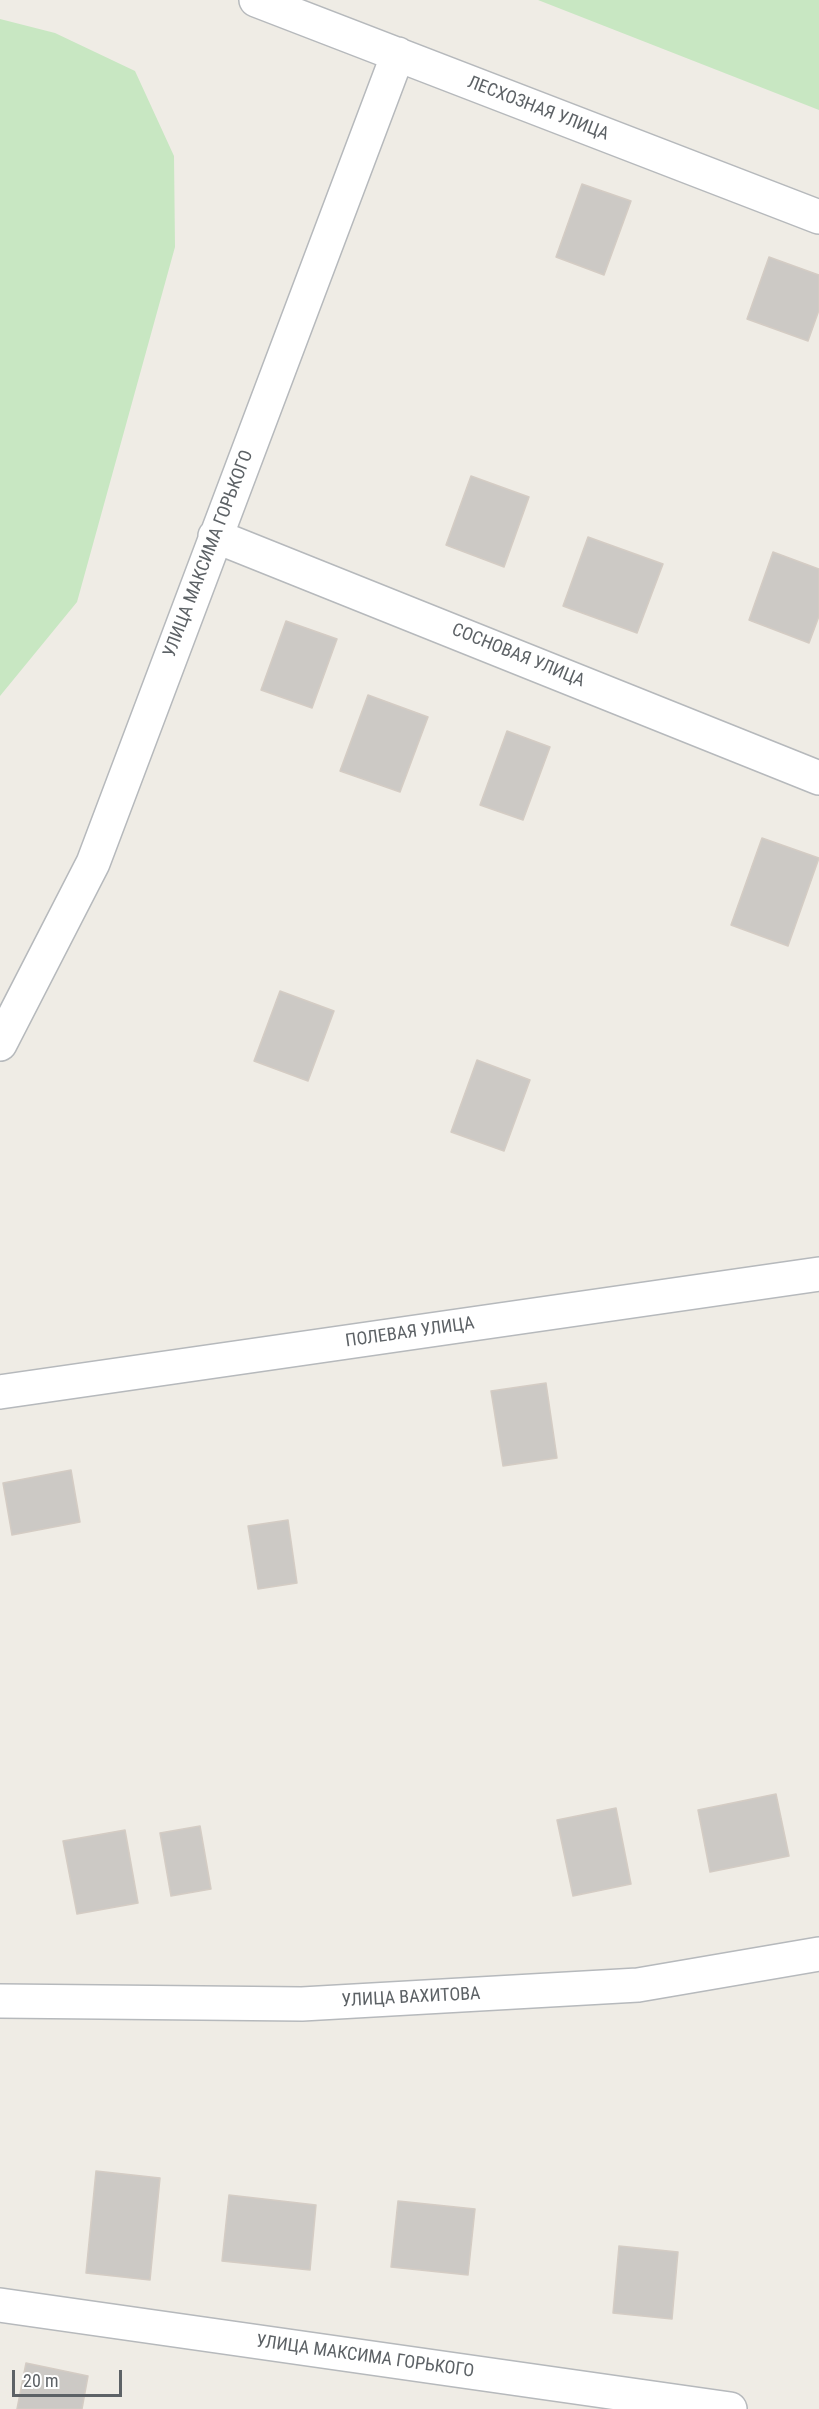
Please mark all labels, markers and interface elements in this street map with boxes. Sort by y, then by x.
street label: ЛЕСХОЗНАЯ УЛИЦА [464,72,612,146]
street label: УЛИЦА МАКСИМА ГОРЬКОГО [160,447,258,661]
street label: СОСНОВАЯ УЛИЦА [448,620,588,692]
street label: ПОЛЕВАЯ УЛИЦА [344,1313,476,1353]
street label: УЛИЦА ВАХИТОВА [341,1984,481,2012]
street label: УЛИЦА МАКСИМА ГОРЬКОГО [255,2331,475,2383]
scale bar [15,2358,124,2396]
text: 20 m [23,2370,58,2391]

